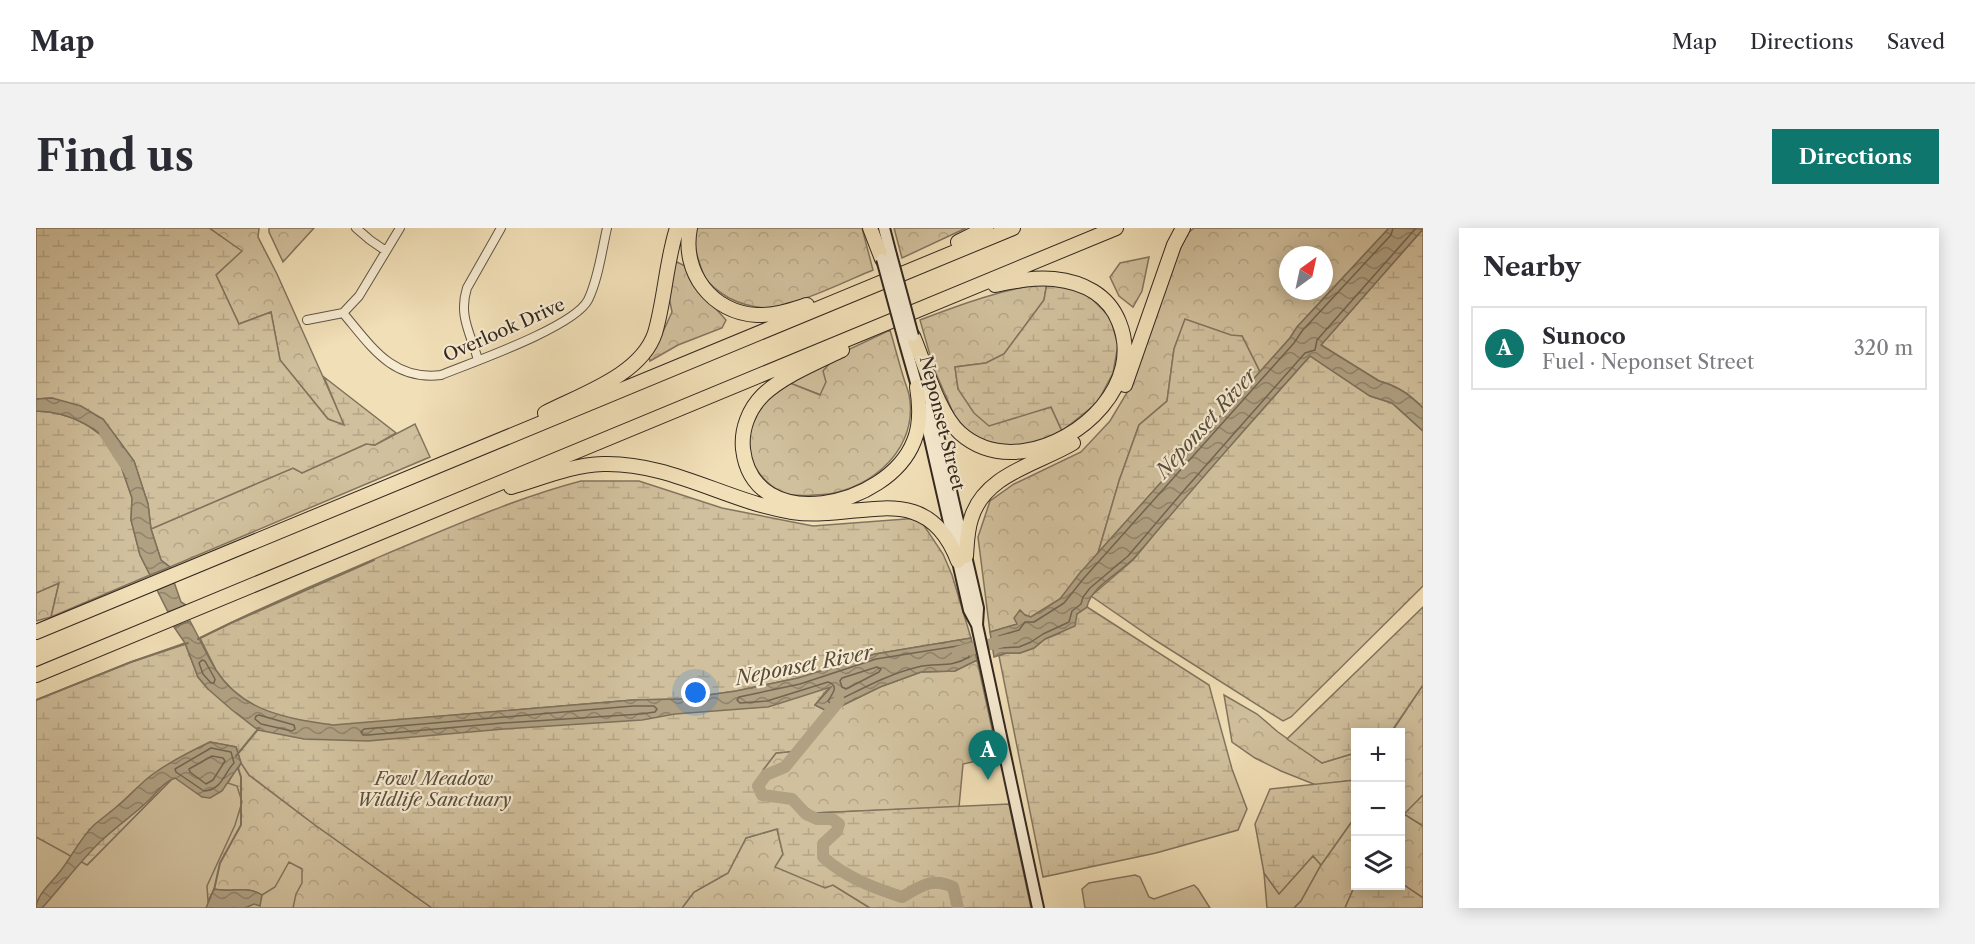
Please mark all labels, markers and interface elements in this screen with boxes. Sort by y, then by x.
text: Map [30,24,94,58]
text: Map [1672,29,1717,54]
text: Directions [1750,29,1854,54]
text: Saved [1887,29,1945,54]
button: Directions [1772,129,1939,184]
text: Find us [36,130,194,182]
north arrow [1279,246,1333,300]
text: Nearby [1483,251,1581,283]
street label: Overlook Drive [440,293,568,367]
text: Sunoco [1542,323,1626,350]
text: A [1497,336,1512,360]
text: 320 m [1854,336,1913,360]
text: Fuel · Neponset Street [1542,350,1754,374]
street label: Neponset Street [915,353,970,493]
water label: Neponset River [1149,362,1263,484]
water label: Neponset River [731,640,876,690]
your location [681,678,710,707]
map controls [1351,728,1405,890]
button: + [1351,728,1405,782]
pin: A [968,730,1008,780]
park label: Fowl Meadow Wildlife Sanctuary [357,768,511,811]
button: − [1351,782,1405,836]
button: layers [1351,836,1405,890]

